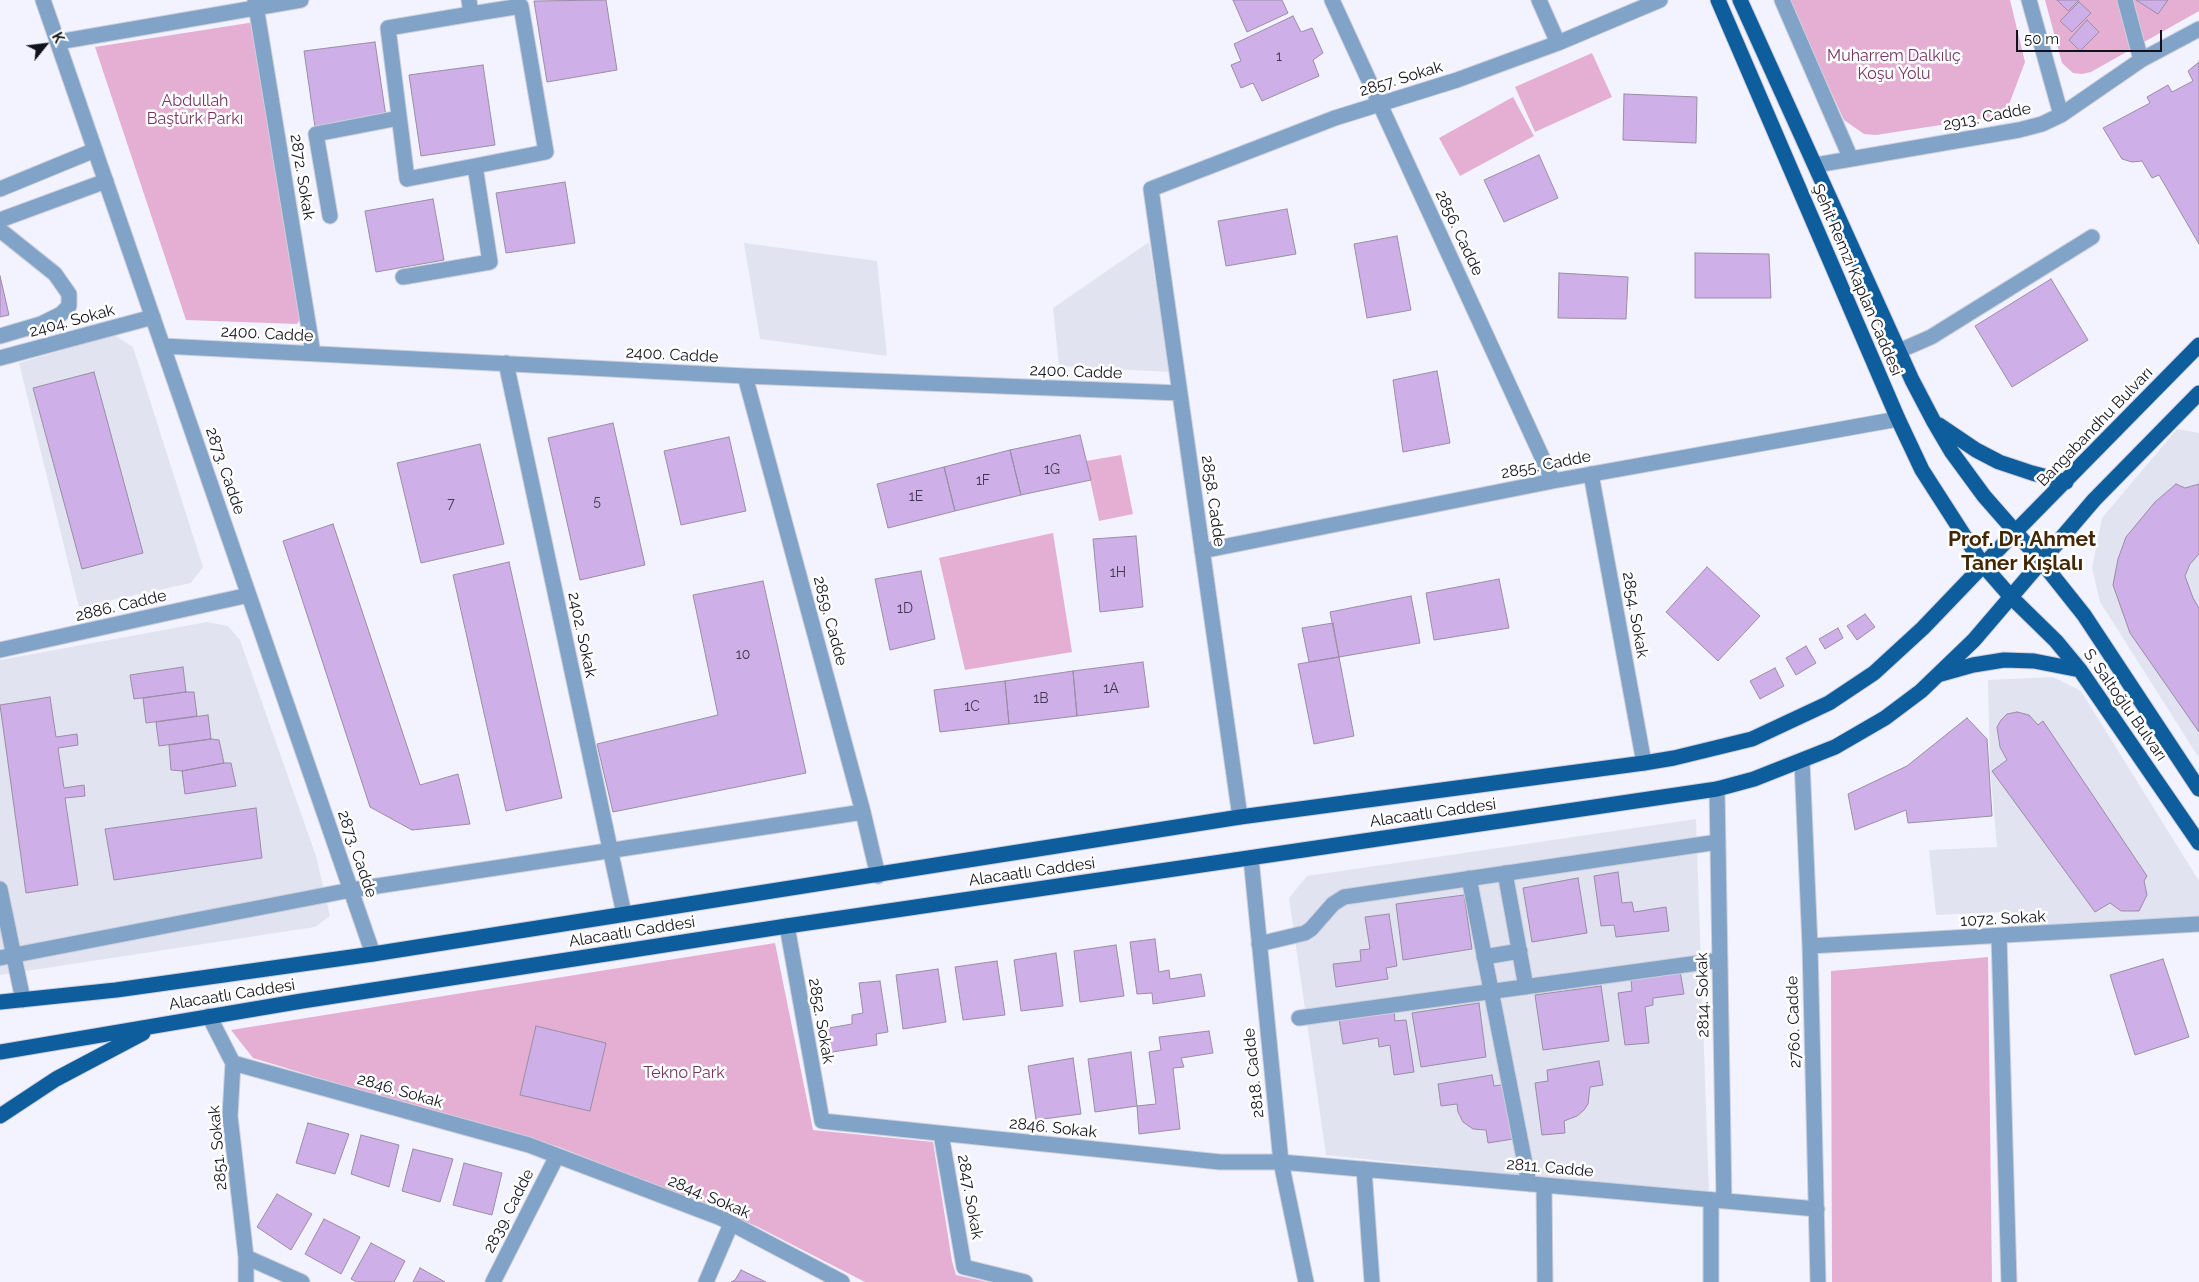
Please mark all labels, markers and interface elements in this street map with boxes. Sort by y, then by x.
north arrow [20,20,70,70]
scale bar [2019,20,2165,52]
text: K [49,30,67,46]
text: 50 m [2024,30,2059,48]
park label: Muharrem Dalkılıç Koşu Yolu [1827,46,1961,84]
house number: 1 [1276,49,1282,65]
street label: 2857. Sokak [1357,57,1445,101]
park label: Abdullah Baştürk Parkı [147,91,243,129]
street label: 2913. Cadde [1941,99,2033,135]
street label: 2872. Sokak [286,133,318,221]
street label: Şehit Remzi Kaplan Caddesi [1808,181,1906,379]
street label: 2856. Cadde [1431,187,1487,279]
street label: 2404. Sokak [27,300,117,342]
street label: 2400. Cadde [220,322,314,346]
street label: 2400. Cadde [625,343,719,367]
street label: 2400. Cadde [1029,361,1123,383]
street label: Bangabandhu Bulvarı [2033,363,2157,491]
street label: 2873. Cadde [201,425,249,517]
street label: 2855. Cadde [1499,447,1593,483]
street label: 2858. Cadde [1197,454,1229,548]
house number: 1G [1044,462,1060,478]
house number: 1F [976,473,990,489]
house number: 1E [909,489,923,505]
house number: 5 [593,494,601,510]
house number: 7 [447,496,455,512]
district label: Prof. Dr. Ahmet Taner Kışlalı [1948,527,2096,577]
house number: 1H [1110,565,1126,581]
street label: 2854. Sokak [1618,570,1652,660]
street label: 2859. Cadde [809,574,851,668]
street label: 2886. Cadde [74,586,168,626]
street label: 2402. Sokak [564,590,600,680]
house number: 1D [897,601,913,617]
street label: S. Saltoğlu Bulvarı [2079,645,2171,765]
house number: 10 [736,647,750,663]
house number: 1A [1103,681,1119,697]
house number: 1B [1033,691,1049,707]
house number: 1C [964,699,980,715]
street label: Alacaatlı Caddesi [1369,795,1497,831]
street label: 2873. Cadde [333,808,381,900]
street label: Alacaatlı Caddesi [968,854,1096,890]
street label: 1072. Sokak [1960,907,2046,931]
street label: Alacaatlı Caddesi [568,913,696,951]
street label: 2814. Sokak [1693,952,1713,1038]
street label: 2760. Cadde [1783,975,1805,1069]
street label: Alacaatlı Caddesi [168,976,296,1014]
street label: 2852. Sokak [804,977,838,1065]
street label: 2818. Cadde [1240,1027,1268,1119]
park label: Tekno Park [643,1063,725,1083]
street label: 2846. Sokak [355,1070,445,1112]
street label: 2851. Sokak [205,1105,231,1191]
street label: 2846. Sokak [1008,1114,1098,1142]
street label: 2847. Sokak [953,1153,987,1241]
street label: 2811. Cadde [1506,1155,1594,1181]
street label: 2839. Cadde [480,1166,538,1256]
street label: 2844. Sokak [665,1171,753,1223]

